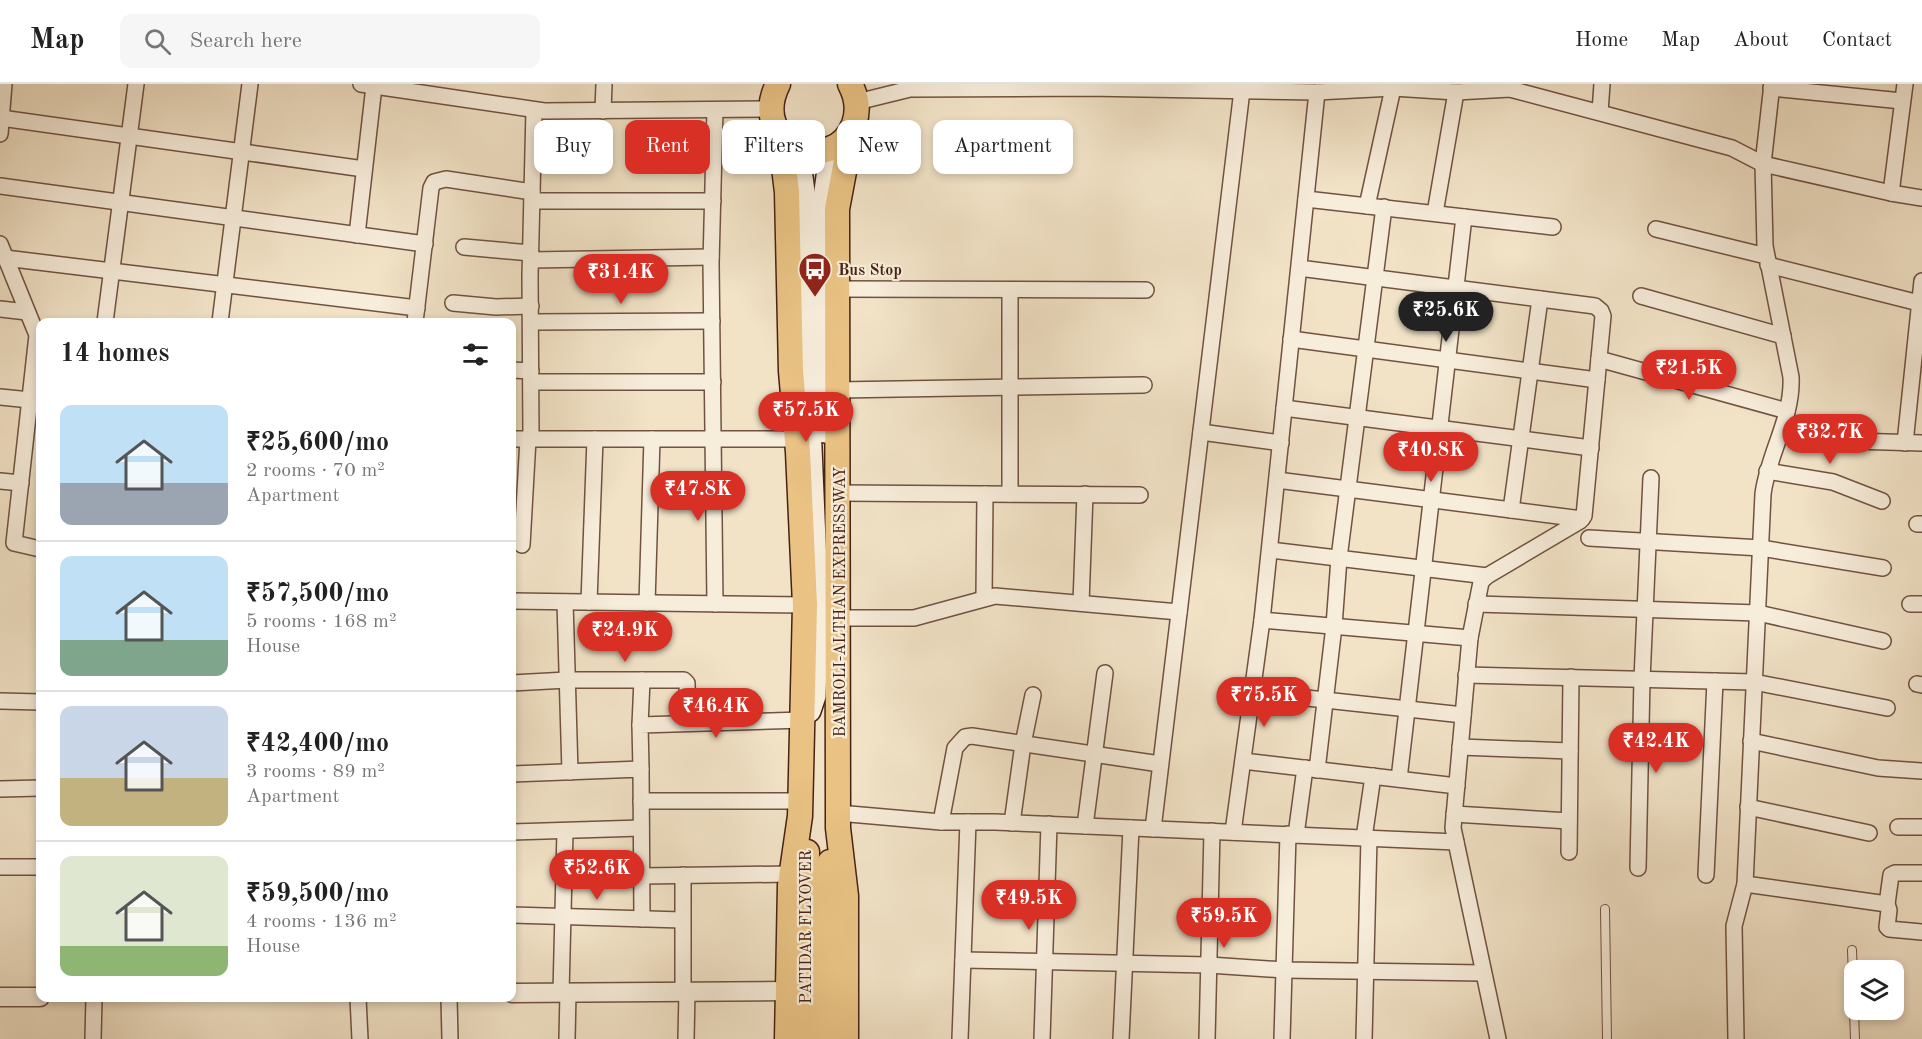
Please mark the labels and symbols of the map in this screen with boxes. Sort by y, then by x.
bus stop icon: Bus Stop [797,251,833,298]
pin: ₹31.4K [572,254,670,305]
place label: Bus Stop [838,263,902,279]
pin: ₹25.6K [1397,292,1495,343]
pin: ₹21.5K [1640,350,1738,401]
pin: ₹57.5K [757,392,855,443]
pin: ₹32.7K [1781,414,1879,465]
pin: ₹40.8K [1382,432,1480,483]
street label: BAMROLI-ALTHAN EXPRESSWAY [833,466,849,737]
pin: ₹47.8K [649,471,747,522]
pin: ₹24.9K [576,612,674,663]
pin: ₹75.5K [1215,677,1313,728]
pin: ₹46.4K [667,688,765,739]
pin: ₹42.4K [1607,723,1705,774]
pin: ₹52.6K [548,850,646,901]
street label: PATIDAR FLYOVER [799,850,815,1004]
pin: ₹49.5K [980,880,1078,931]
pin: ₹59.5K [1175,898,1273,949]

